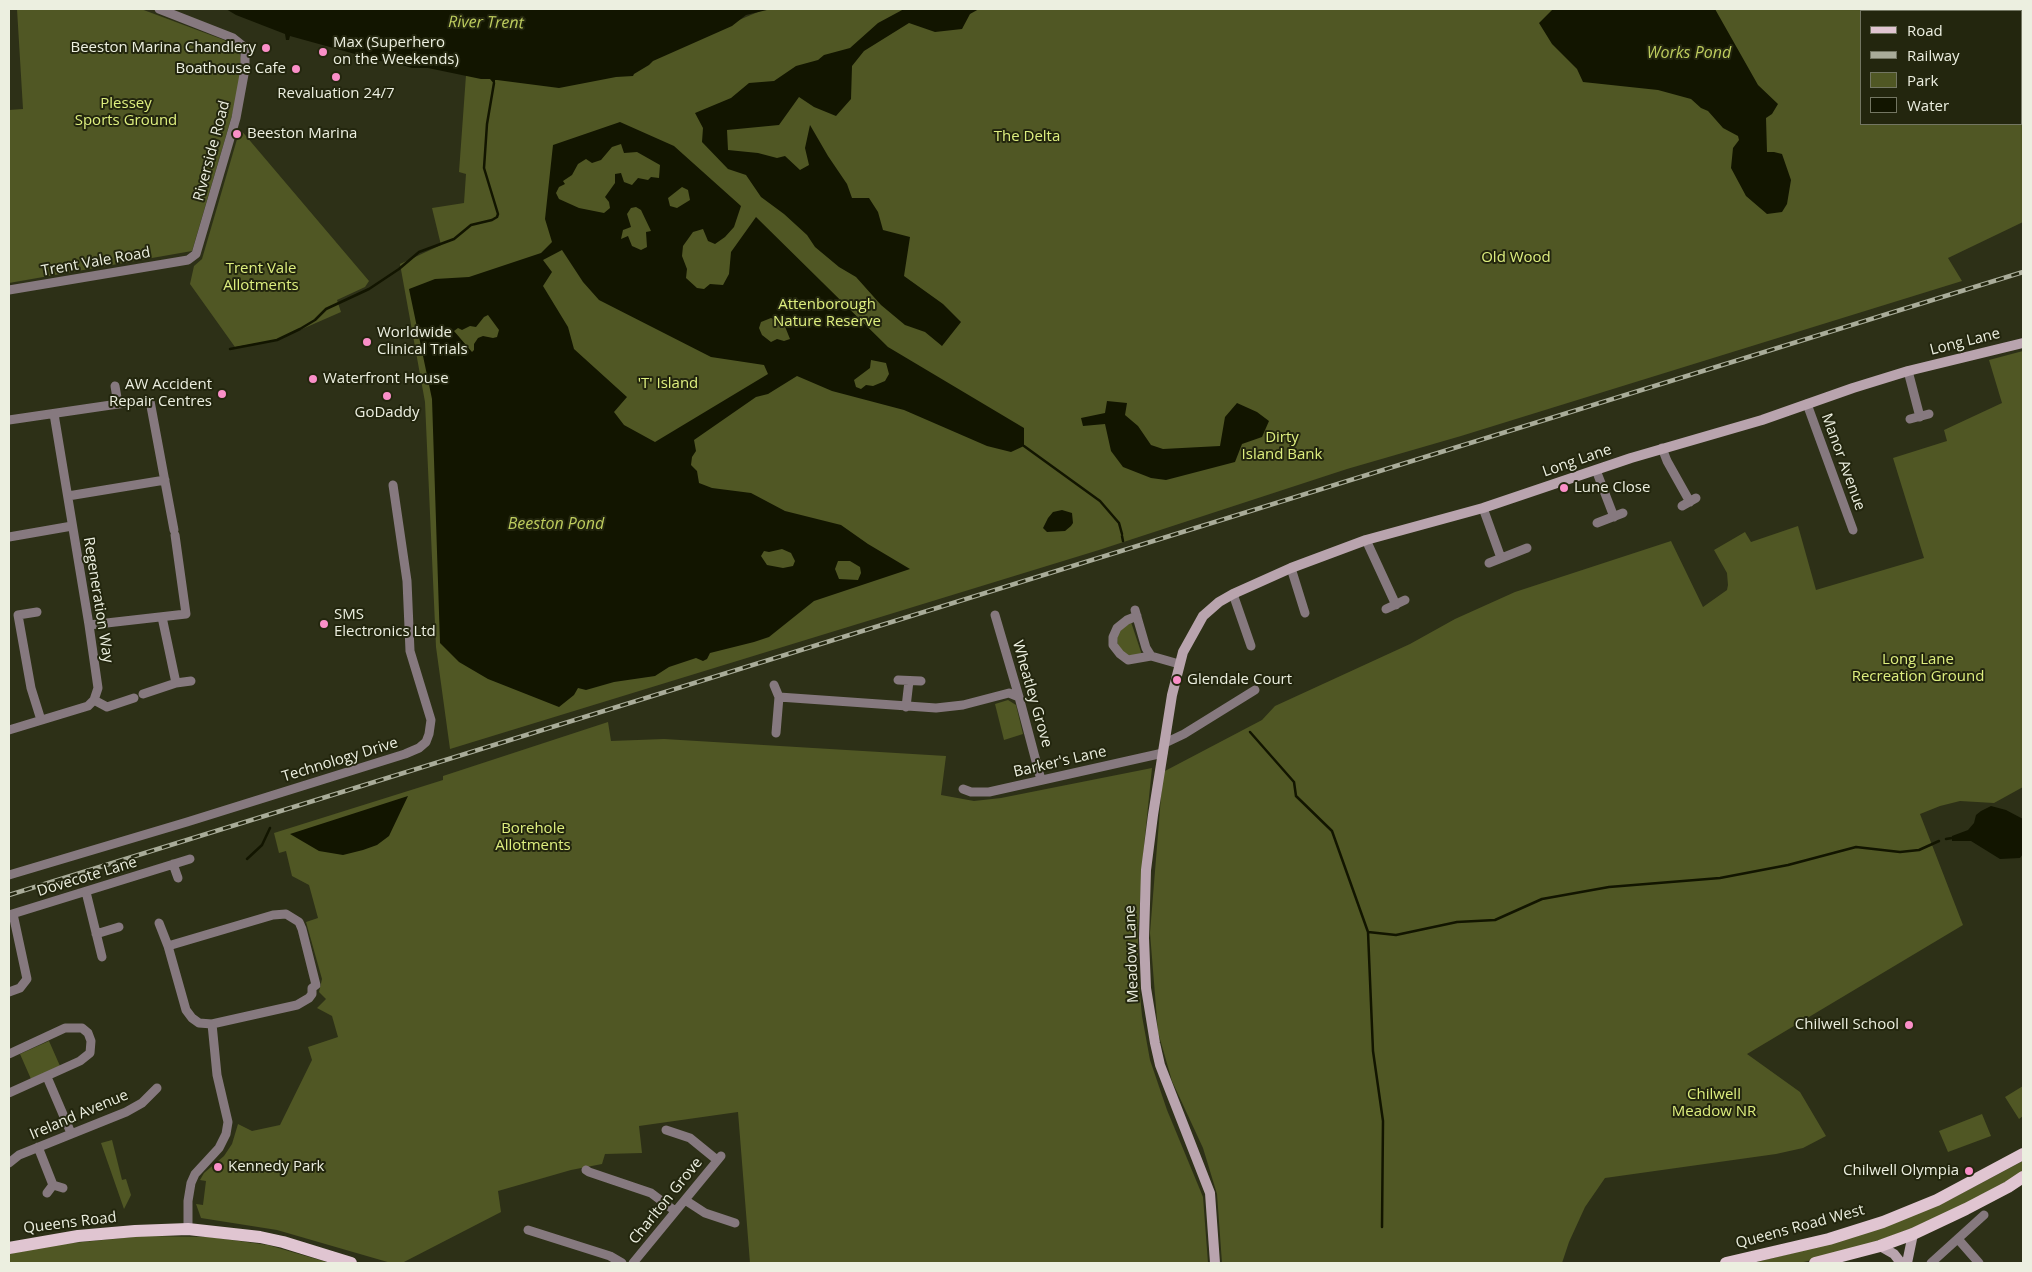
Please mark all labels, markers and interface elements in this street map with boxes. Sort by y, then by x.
legend [1860,10,2022,125]
water label: River Trent [448,13,524,33]
text: Road [1907,20,1943,40]
place label: Max (Superhero on the Weekends) [333,34,459,69]
place label: Beeston Marina Chandlery [70,39,256,57]
marker: Beeston Marina Chandlery [260,42,272,54]
water label: Works Pond [1647,43,1731,63]
text: Railway [1907,45,1960,65]
marker: Max (Superhero on the Weekends) [317,46,329,58]
place label: Boathouse Cafe [175,60,286,78]
marker: Boathouse Cafe [290,63,302,75]
text: Park [1907,70,1938,90]
marker: Revaluation 24/7 [330,71,342,83]
place label: Revaluation 24/7 [277,85,395,103]
park label: Plessey Sports Ground [75,95,177,130]
text: Water [1907,95,1949,115]
street label: Riverside Road [190,99,234,203]
place label: Beeston Marina [247,125,357,143]
marker: Beeston Marina [231,128,243,140]
park label: The Delta [994,128,1060,146]
street label: Trent Vale Road [40,244,152,280]
park label: Old Wood [1481,249,1551,267]
park label: Trent Vale Allotments [223,260,299,295]
park label: Attenborough Nature Reserve [773,296,881,331]
place label: Worldwide Clinical Trials [377,324,468,359]
street label: Long Lane [1928,325,2002,359]
marker: Worldwide Clinical Trials [361,336,373,348]
place label: Waterfront House [323,370,449,388]
marker: Waterfront House [307,373,319,385]
park label: 'T' Island [638,375,698,393]
place label: AW Accident Repair Centres [109,376,212,411]
marker: AW Accident Repair Centres [216,388,228,400]
marker: GoDaddy [381,390,393,402]
place label: GoDaddy [354,404,420,422]
street label: Manor Avenue [1817,411,1869,513]
park label: Dirty Island Bank [1242,429,1322,464]
street label: Long Lane [1540,441,1614,481]
place label: Lune Close [1574,479,1650,497]
marker: Lune Close [1558,482,1570,494]
water label: Beeston Pond [508,514,604,534]
street label: Regeneration Way [79,536,117,664]
place label: SMS Electronics Ltd [334,606,436,641]
marker: SMS Electronics Ltd [318,618,330,630]
street label: Wheatley Grove [1008,638,1056,750]
park label: Long Lane Recreation Ground [1852,651,1984,686]
place label: Glendale Court [1187,671,1292,689]
marker: Glendale Court [1171,674,1183,686]
street label: Technology Drive [280,734,400,786]
street label: Barker's Lane [1012,743,1108,781]
park label: Borehole Allotments [495,820,571,855]
street label: Dovecote Lane [35,853,139,901]
street label: Meadow Lane [1121,905,1143,1003]
place label: Chilwell School [1795,1016,1899,1034]
marker: Chilwell School [1903,1019,1915,1031]
street label: Ireland Avenue [27,1086,131,1144]
park label: Chilwell Meadow NR [1672,1086,1756,1121]
street label: Charlton Grove [626,1154,706,1248]
place label: Kennedy Park [228,1158,324,1176]
marker: Kennedy Park [212,1161,224,1173]
place label: Chilwell Olympia [1843,1162,1959,1180]
marker: Chilwell Olympia [1963,1165,1975,1177]
street label: Queens Road West [1734,1201,1866,1253]
street label: Queens Road [22,1208,118,1238]

